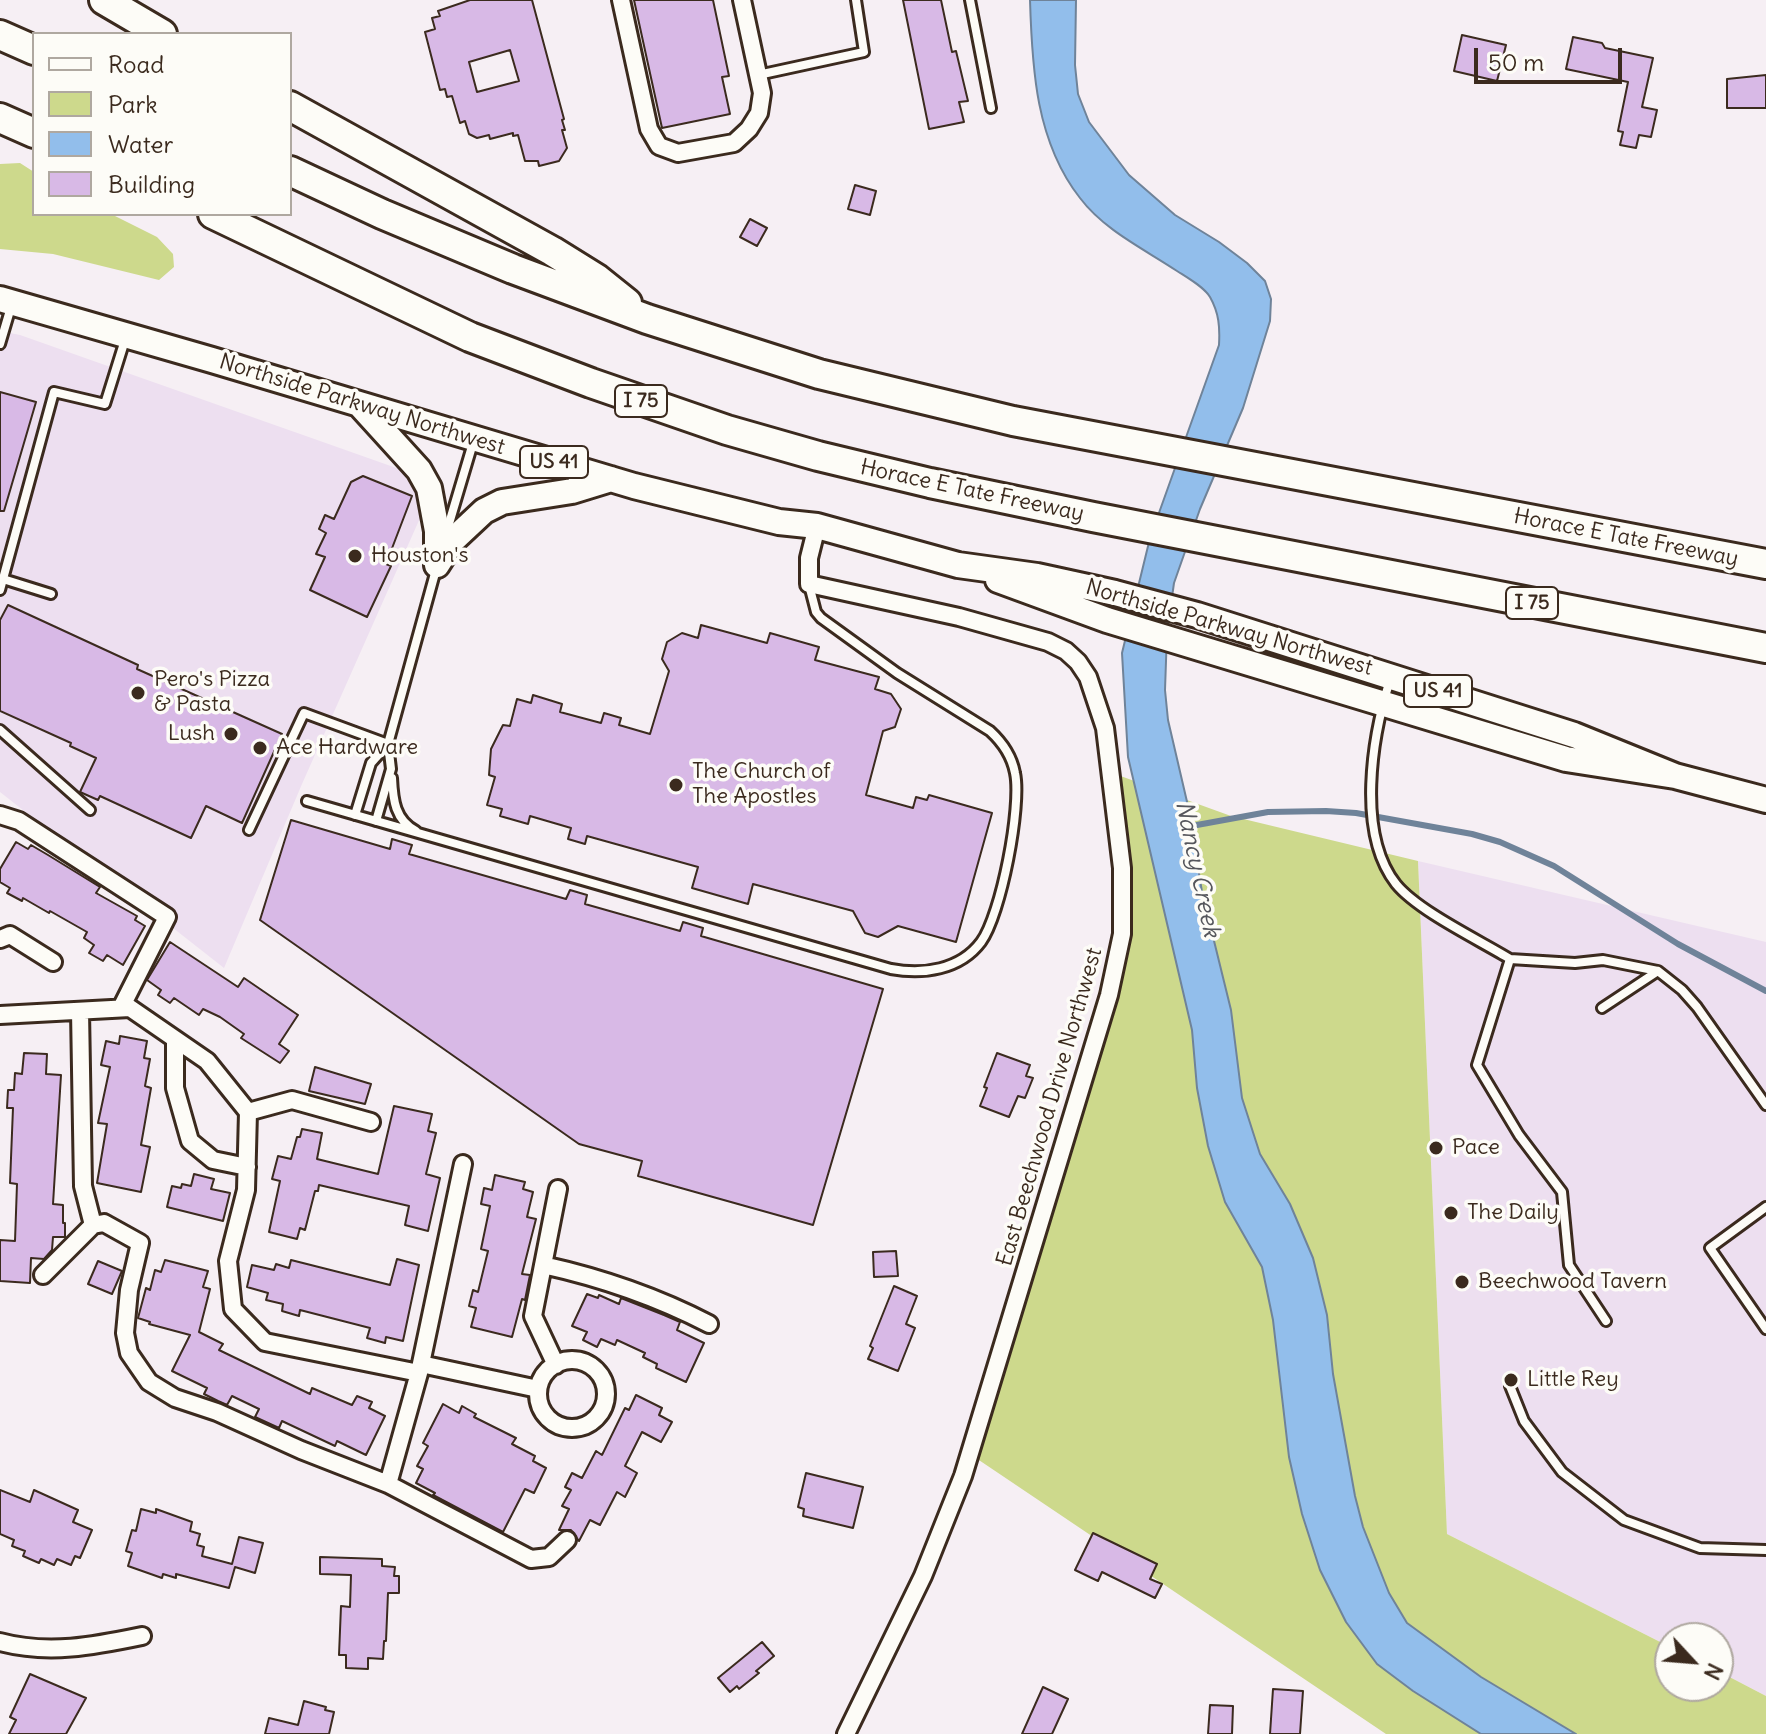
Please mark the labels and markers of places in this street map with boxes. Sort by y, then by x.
place label: Houston's [371,543,468,569]
marker: Houston's [346,547,364,565]
place label: Pero's Pizza & Pasta [154,667,270,718]
marker: Pero's Pizza & Pasta [129,684,147,702]
place label: Lush [168,721,215,747]
marker: Lush [222,725,240,743]
place label: Ace Hardware [276,735,418,761]
marker: Ace Hardware [251,739,269,757]
place label: The Church of The Apostles [692,759,831,810]
marker: The Church of The Apostles [667,776,685,794]
place label: Pace [1452,1135,1500,1161]
marker: Pace [1427,1139,1445,1157]
place label: The Daily [1467,1200,1559,1226]
marker: The Daily [1442,1204,1460,1222]
place label: Beechwood Tavern [1478,1269,1667,1295]
marker: Beechwood Tavern [1453,1273,1471,1291]
place label: Little Rey [1527,1367,1619,1393]
marker: Little Rey [1502,1371,1520,1389]

